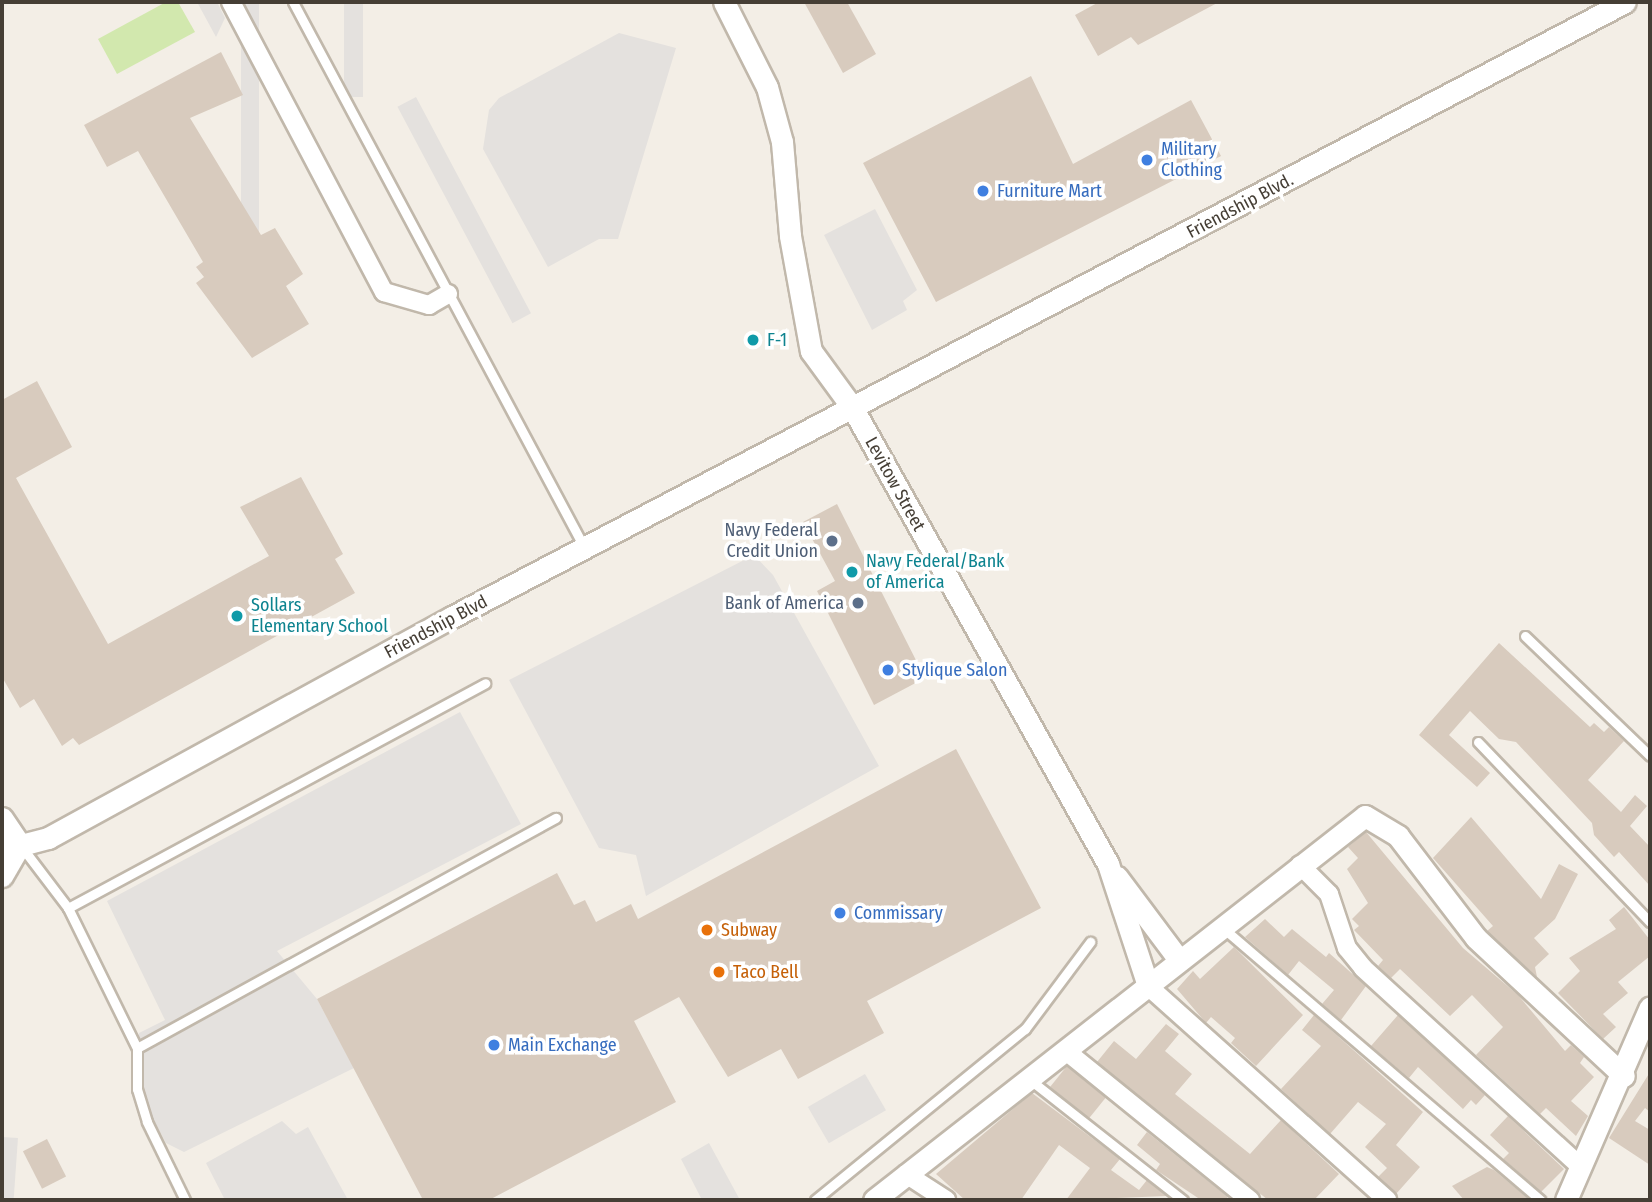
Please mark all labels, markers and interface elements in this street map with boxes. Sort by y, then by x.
place label: Military Clothing [1161,139,1222,182]
marker: Military Clothing [1139,152,1155,168]
street label: Friendship Blvd. [1183,169,1297,243]
place label: Furniture Mart [997,180,1102,202]
marker: Furniture Mart [975,183,991,199]
place label: F-1 [767,329,787,351]
marker: F-1 [745,332,761,348]
street label: Levitow Street [860,433,930,535]
place label: Navy Federal Credit Union [724,520,818,562]
marker: Navy Federal Credit Union [824,533,840,549]
place label: Navy Federal/Bank of America [866,551,1005,594]
marker: Navy Federal/Bank of America [844,564,860,580]
street label: Friendship Blvd [381,591,491,663]
place label: Bank of America [725,592,844,614]
place label: Sollars Elementary School [251,595,388,638]
marker: Bank of America [850,595,866,611]
marker: Sollars Elementary School [229,608,245,624]
place label: Stylique Salon [902,659,1007,681]
marker: Stylique Salon [880,662,896,678]
place label: Commissary [854,902,943,924]
marker: Commissary [832,905,848,921]
place label: Subway [721,919,777,941]
marker: Subway [699,922,715,938]
place label: Taco Bell [733,961,799,983]
marker: Taco Bell [711,964,727,980]
place label: Main Exchange [508,1034,617,1056]
marker: Main Exchange [486,1037,502,1053]

